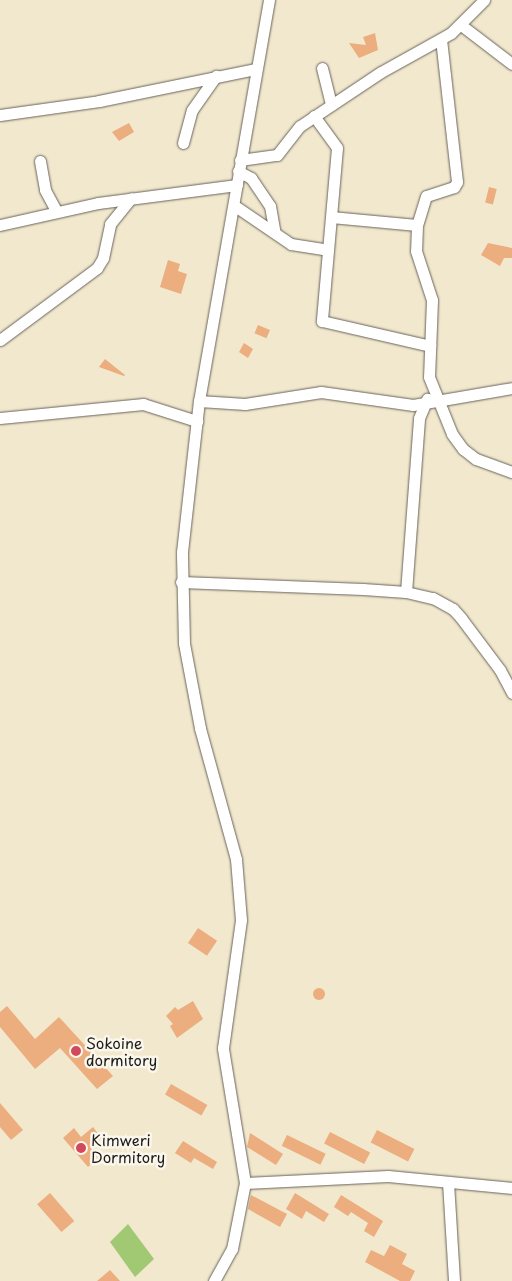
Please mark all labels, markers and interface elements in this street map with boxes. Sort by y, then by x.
place label: Sokoine dormitory [86,1033,157,1068]
marker: Sokoine dormitory [70,1045,82,1057]
place label: Kimweri Dormitory [91,1130,165,1165]
marker: Kimweri Dormitory [75,1142,87,1154]

